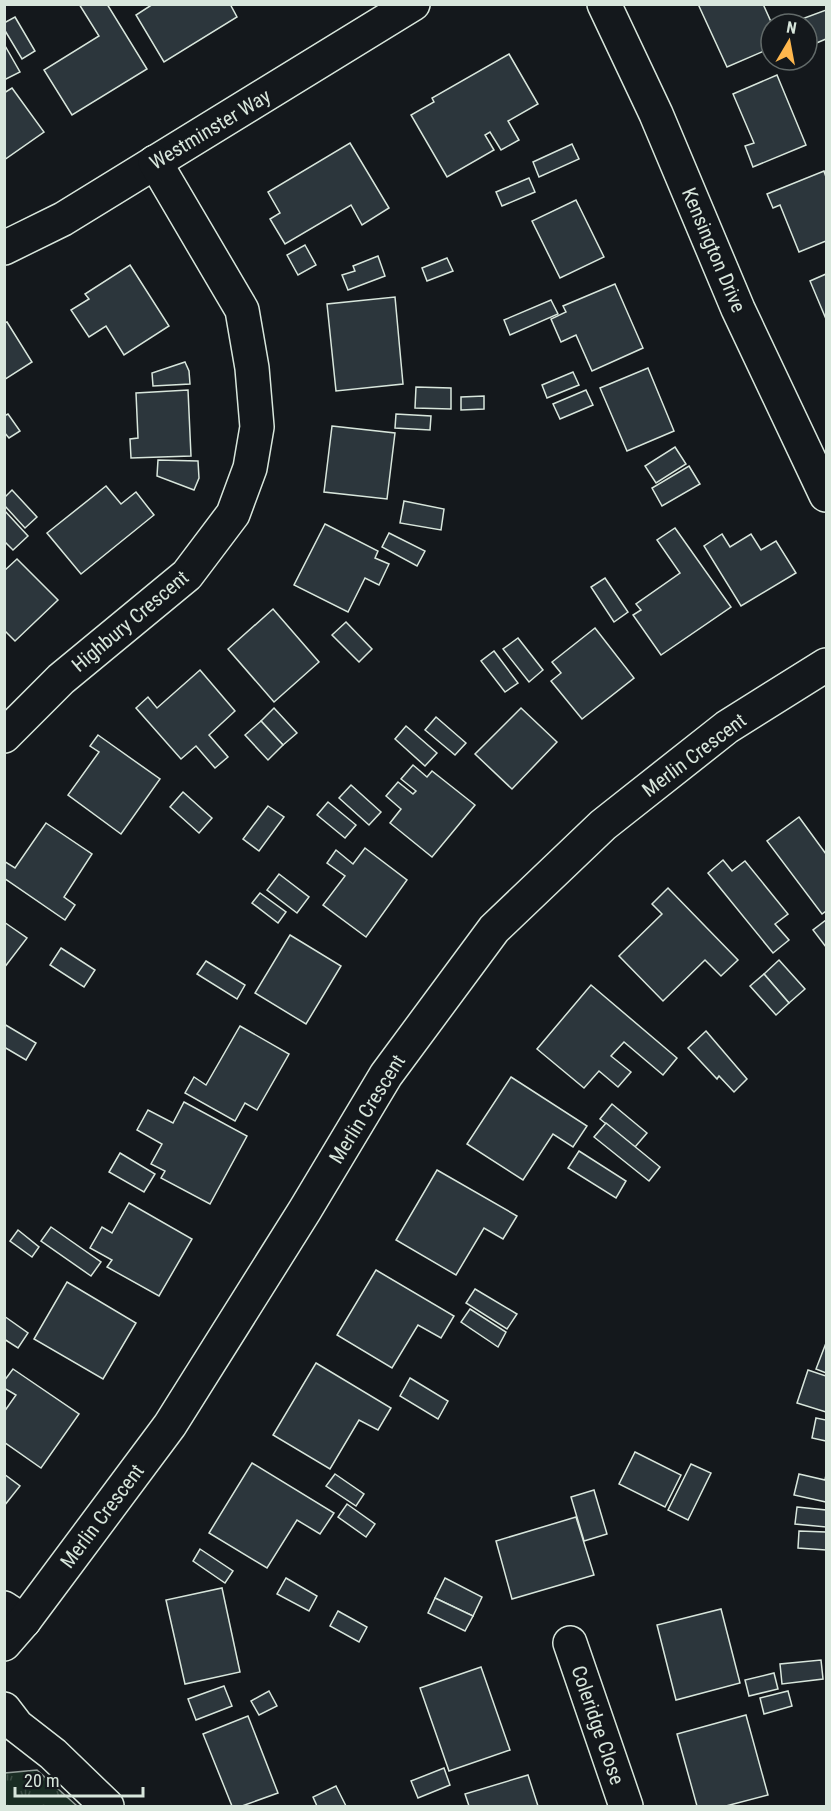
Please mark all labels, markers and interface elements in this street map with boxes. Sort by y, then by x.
north arrow [759,12,819,72]
text: N [785,18,798,38]
street label: Westminster Way [145,84,275,174]
street label: Kensington Drive [677,184,751,316]
street label: Highbury Crescent [67,565,193,677]
street label: Merlin Crescent [637,708,751,802]
street label: Merlin Crescent [324,1050,410,1168]
street label: Merlin Crescent [55,1459,149,1573]
street label: Coleridge Close [566,1662,630,1788]
scale bar [15,1760,142,1798]
text: 20 m [24,1770,59,1791]

